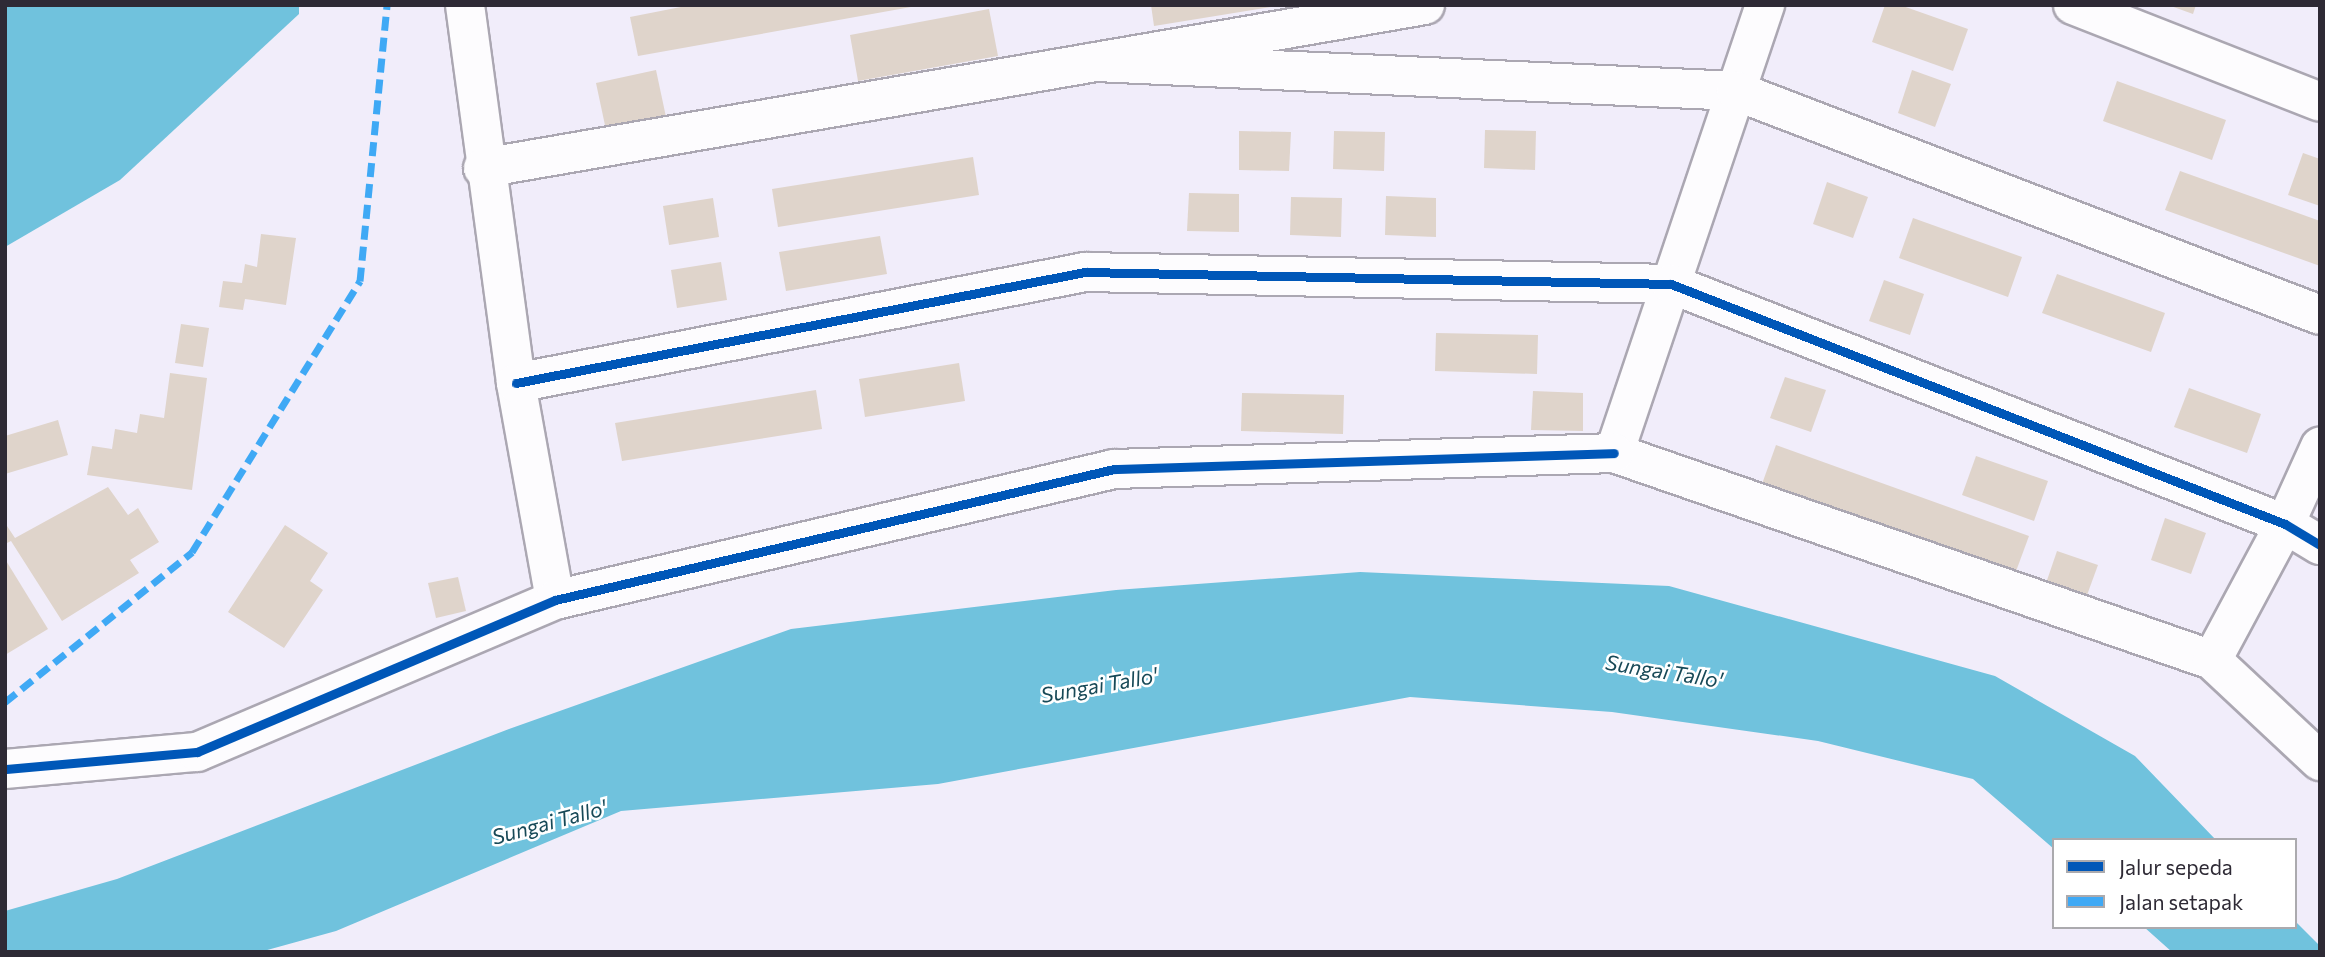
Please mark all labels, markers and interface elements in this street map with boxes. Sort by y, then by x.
water label: Sungai Tallo' [1604,649,1724,693]
water label: Sungai Tallo' [1039,662,1159,708]
water label: Sungai Tallo' [489,795,609,849]
legend [2052,838,2297,929]
text: Jalur sepeda [2119,854,2233,879]
text: Jalan setapak [2119,889,2243,914]

